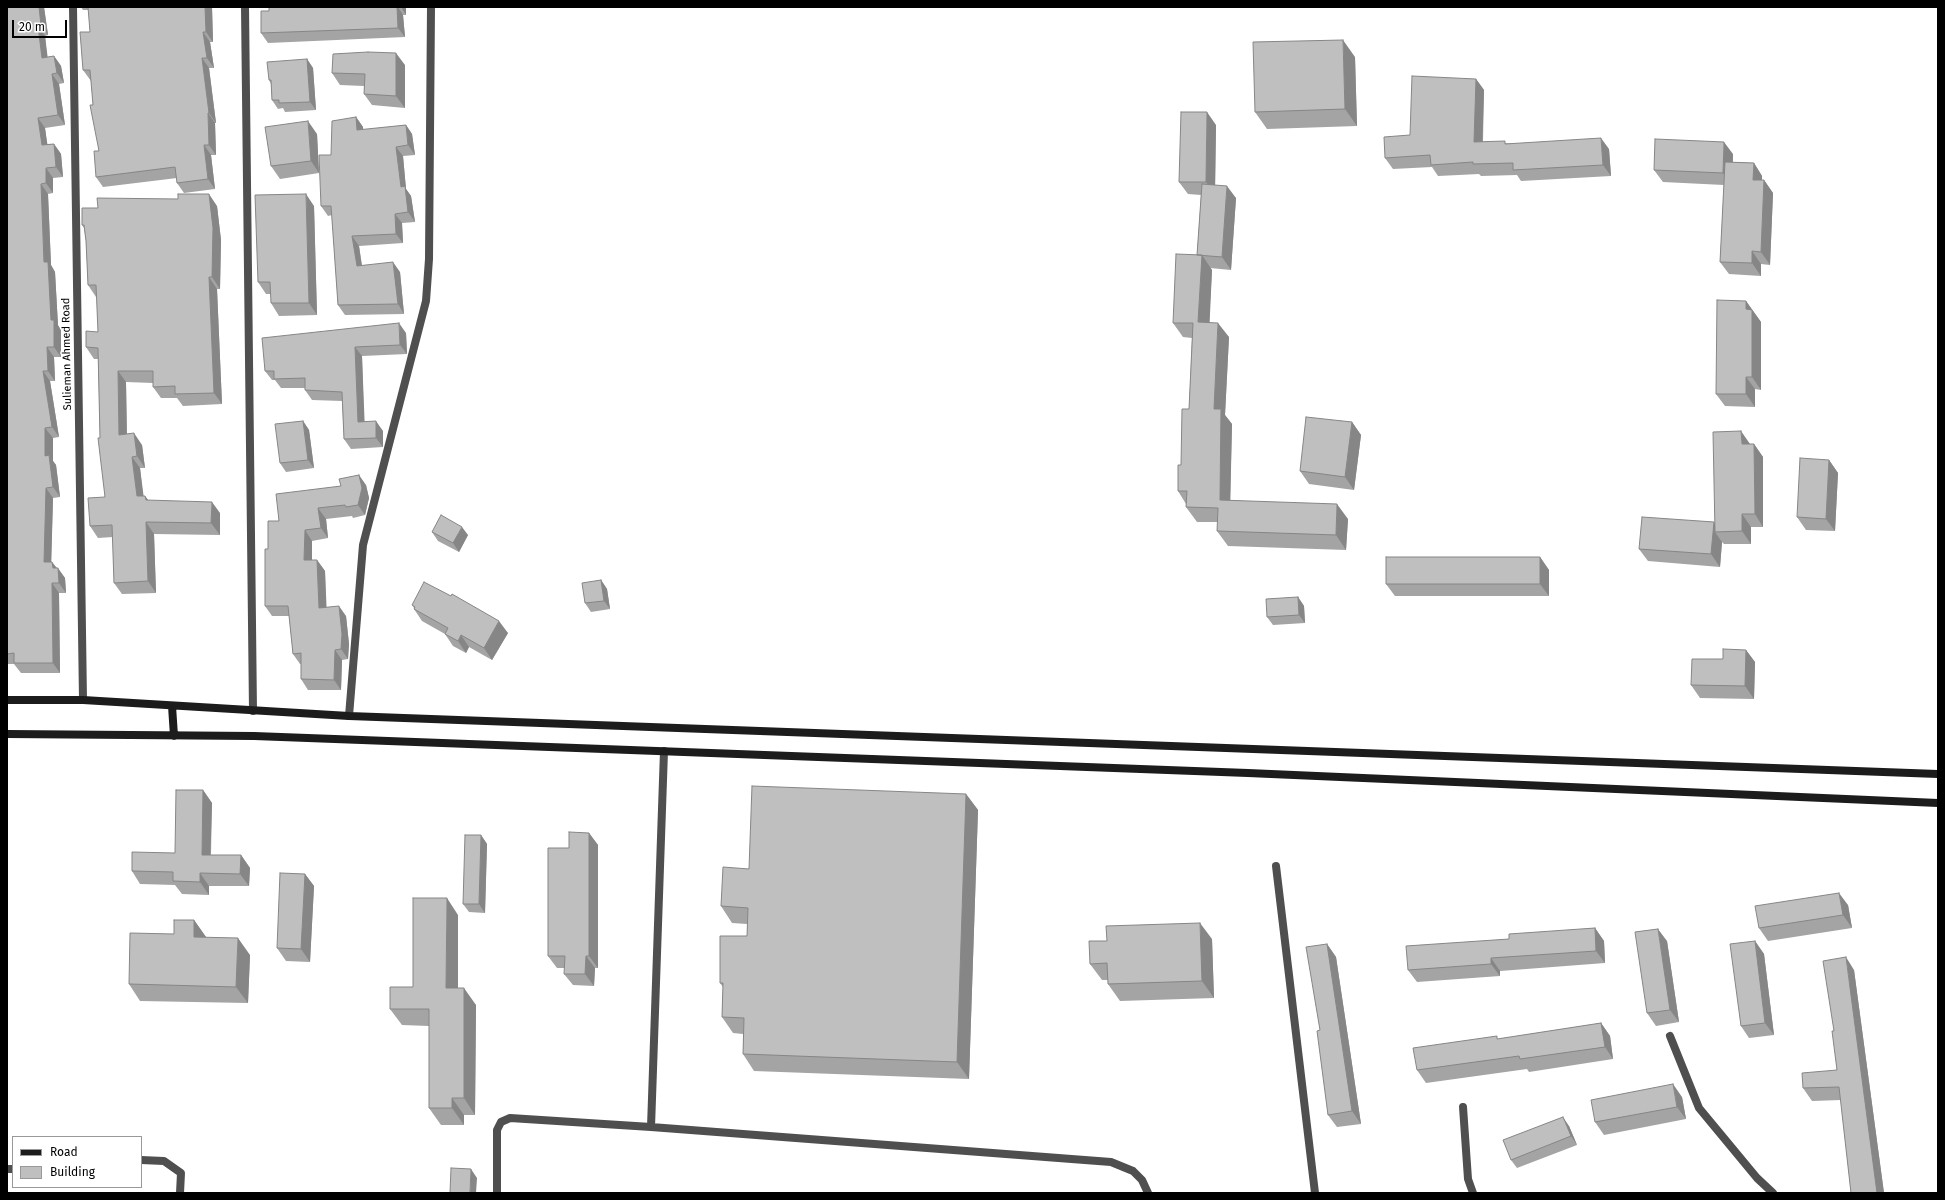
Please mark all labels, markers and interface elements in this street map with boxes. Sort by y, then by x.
scale bar [14,12,69,38]
text: 20 m [19,20,45,34]
street label: Sulieman Ahmed Road [59,298,75,410]
legend [12,1136,142,1188]
text: Road [50,1145,78,1159]
text: Building [50,1165,95,1179]

